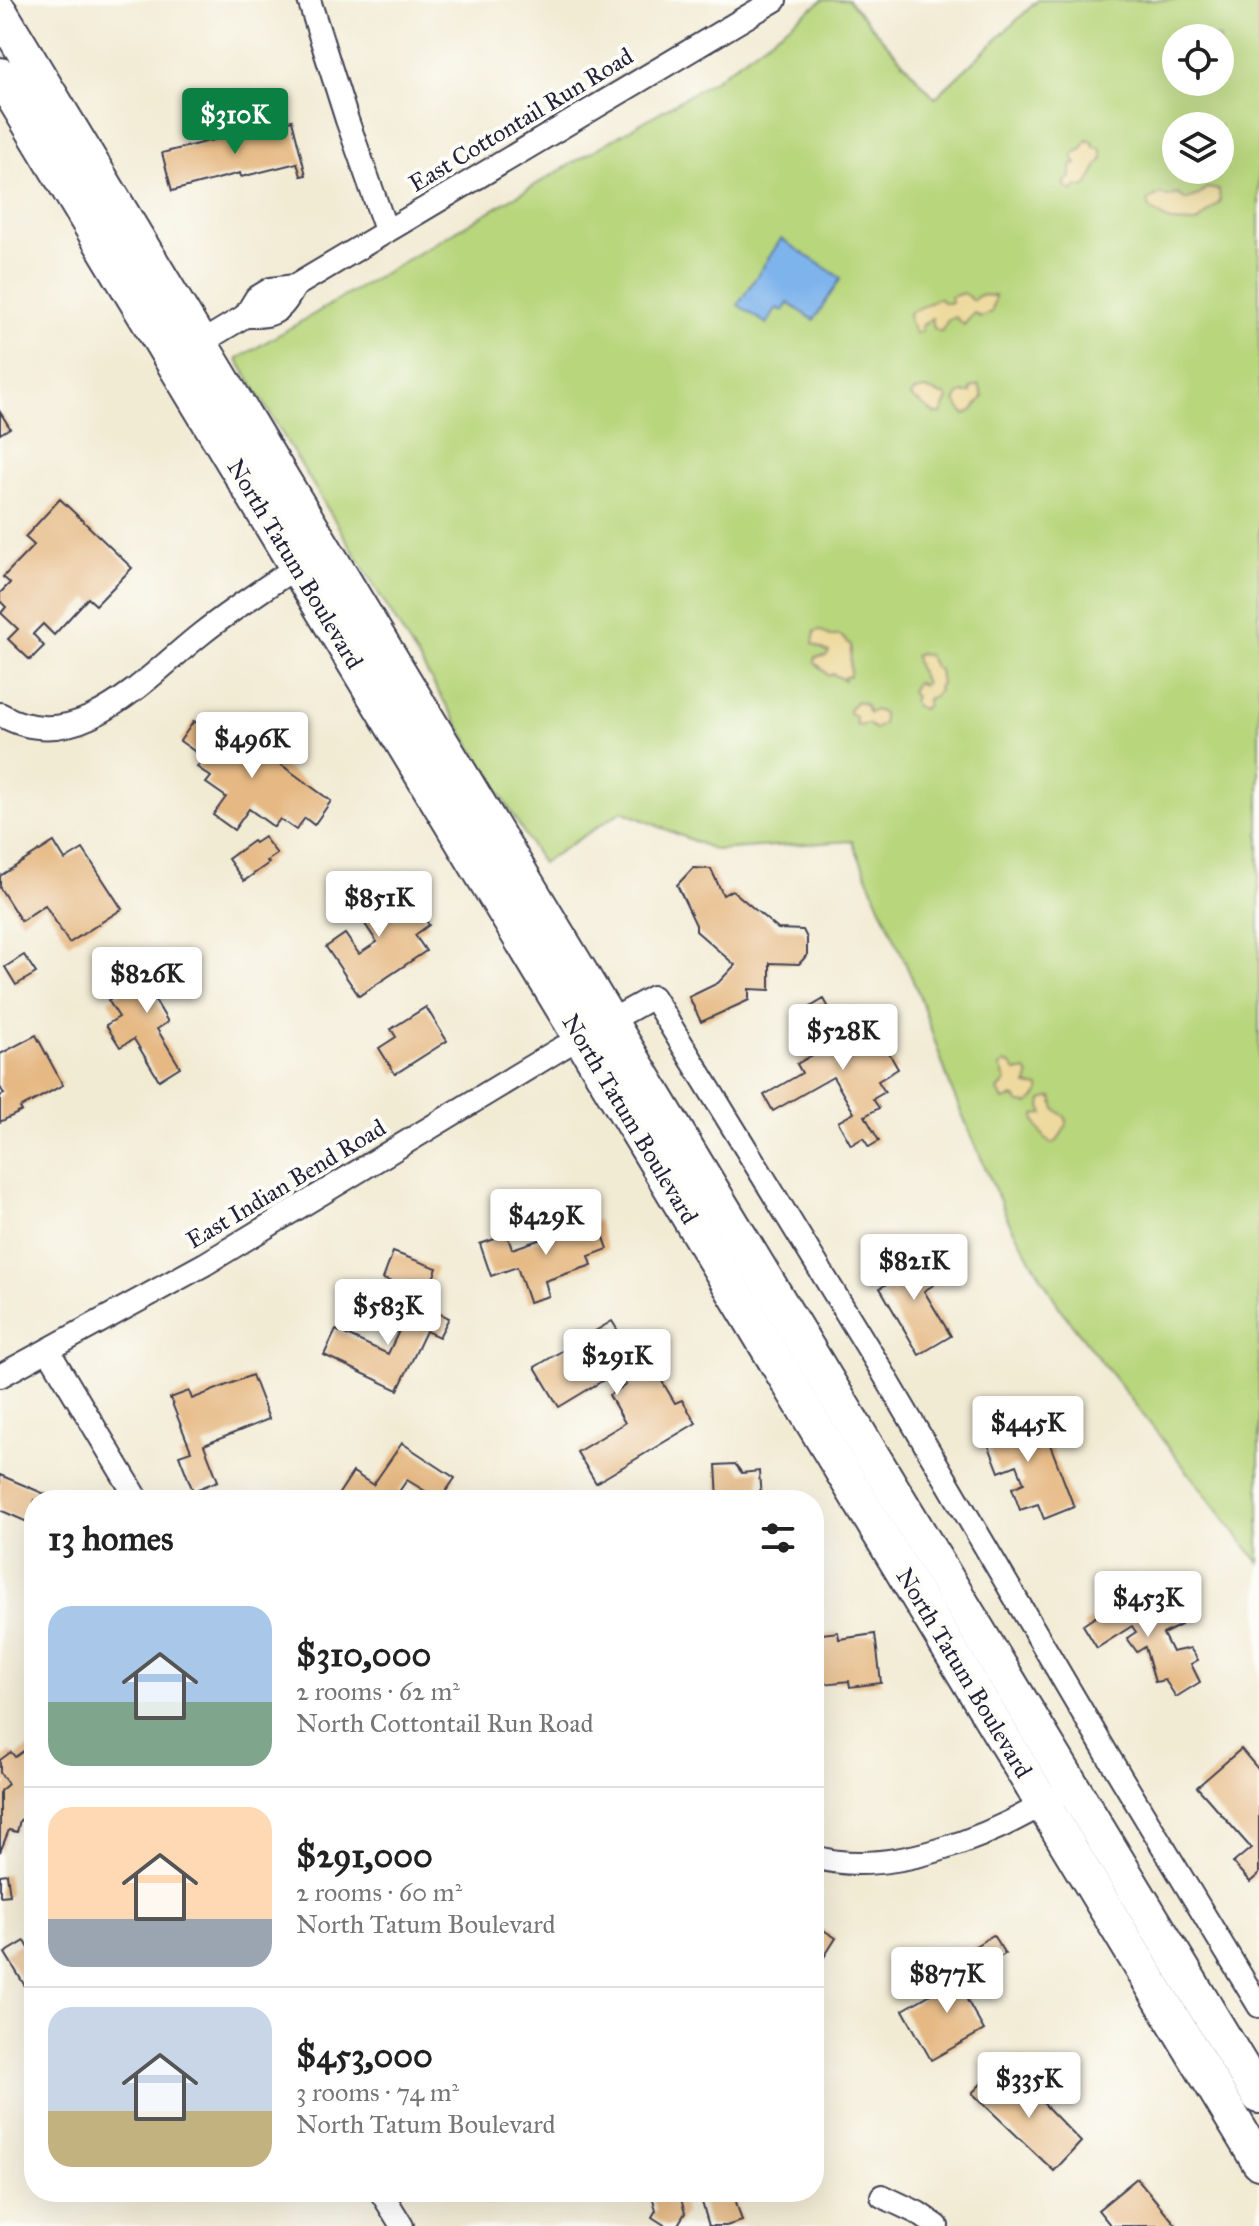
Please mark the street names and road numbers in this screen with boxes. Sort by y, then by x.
street label: East Cottontail Run Road [403,41,639,199]
street label: North Tatum Boulevard [220,454,370,674]
street label: North Tatum Boulevard [555,1009,705,1229]
street label: East Indian Bend Road [181,1113,391,1255]
street label: North Tatum Boulevard [889,1563,1039,1783]

